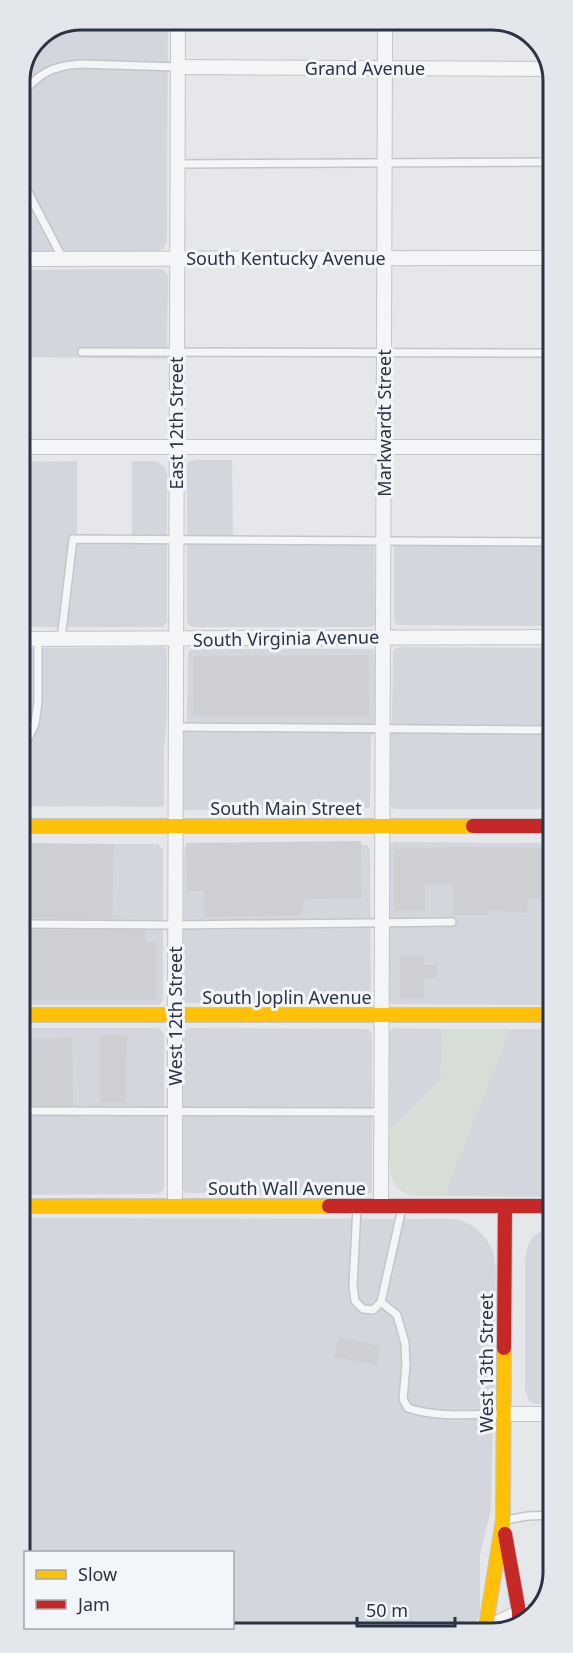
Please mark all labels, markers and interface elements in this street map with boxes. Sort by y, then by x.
street label: Grand Avenue [305,56,425,80]
street label: South Kentucky Avenue [186,246,386,270]
street label: Markwardt Street [372,349,396,497]
street label: East 12th Street [164,356,188,490]
street label: South Virginia Avenue [193,624,379,652]
street label: South Main Street [210,796,362,820]
street label: West 12th Street [163,946,187,1086]
street label: South Joplin Avenue [202,985,372,1009]
street label: South Wall Avenue [208,1176,366,1200]
street label: West 13th Street [474,1293,498,1433]
legend [24,1551,234,1629]
text: Slow [78,1562,117,1586]
scale bar [357,1590,454,1628]
text: Jam [76,1592,110,1616]
text: 50 m [366,1598,408,1622]

